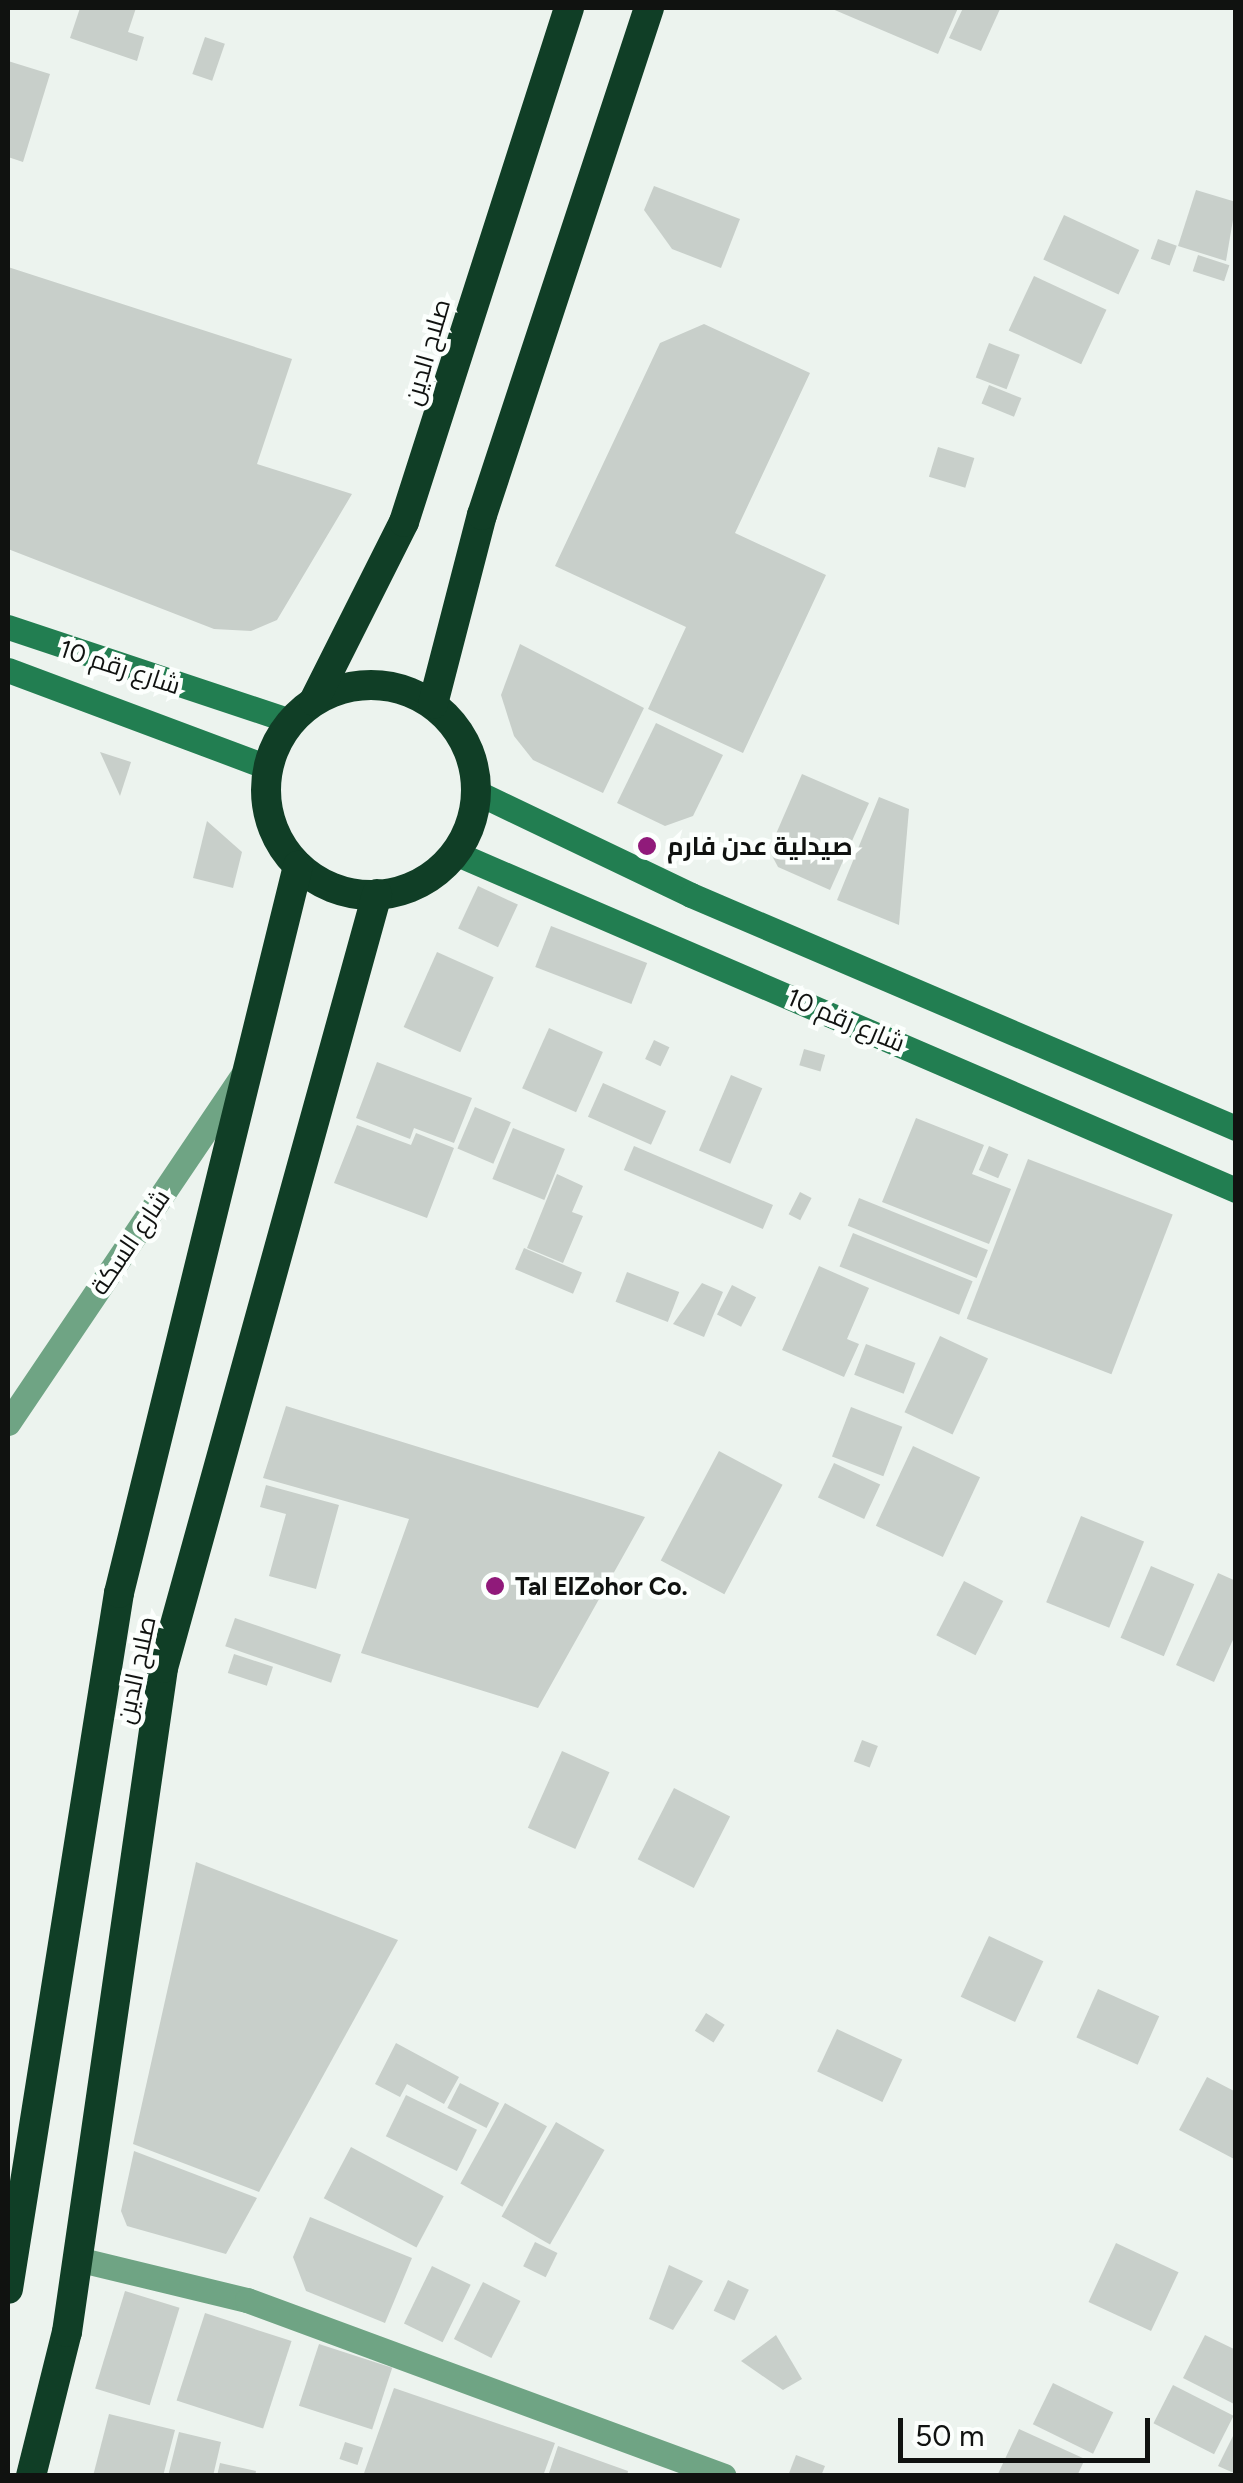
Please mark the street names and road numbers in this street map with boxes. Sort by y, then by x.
street label: صلاح الدين [398,295,456,409]
street label: شارع رقم 10 [56,633,184,701]
street label: شارع رقم 10 [782,982,910,1058]
street label: شارع السكة [84,1184,176,1300]
street label: صلاح الدين [110,1614,162,1726]

